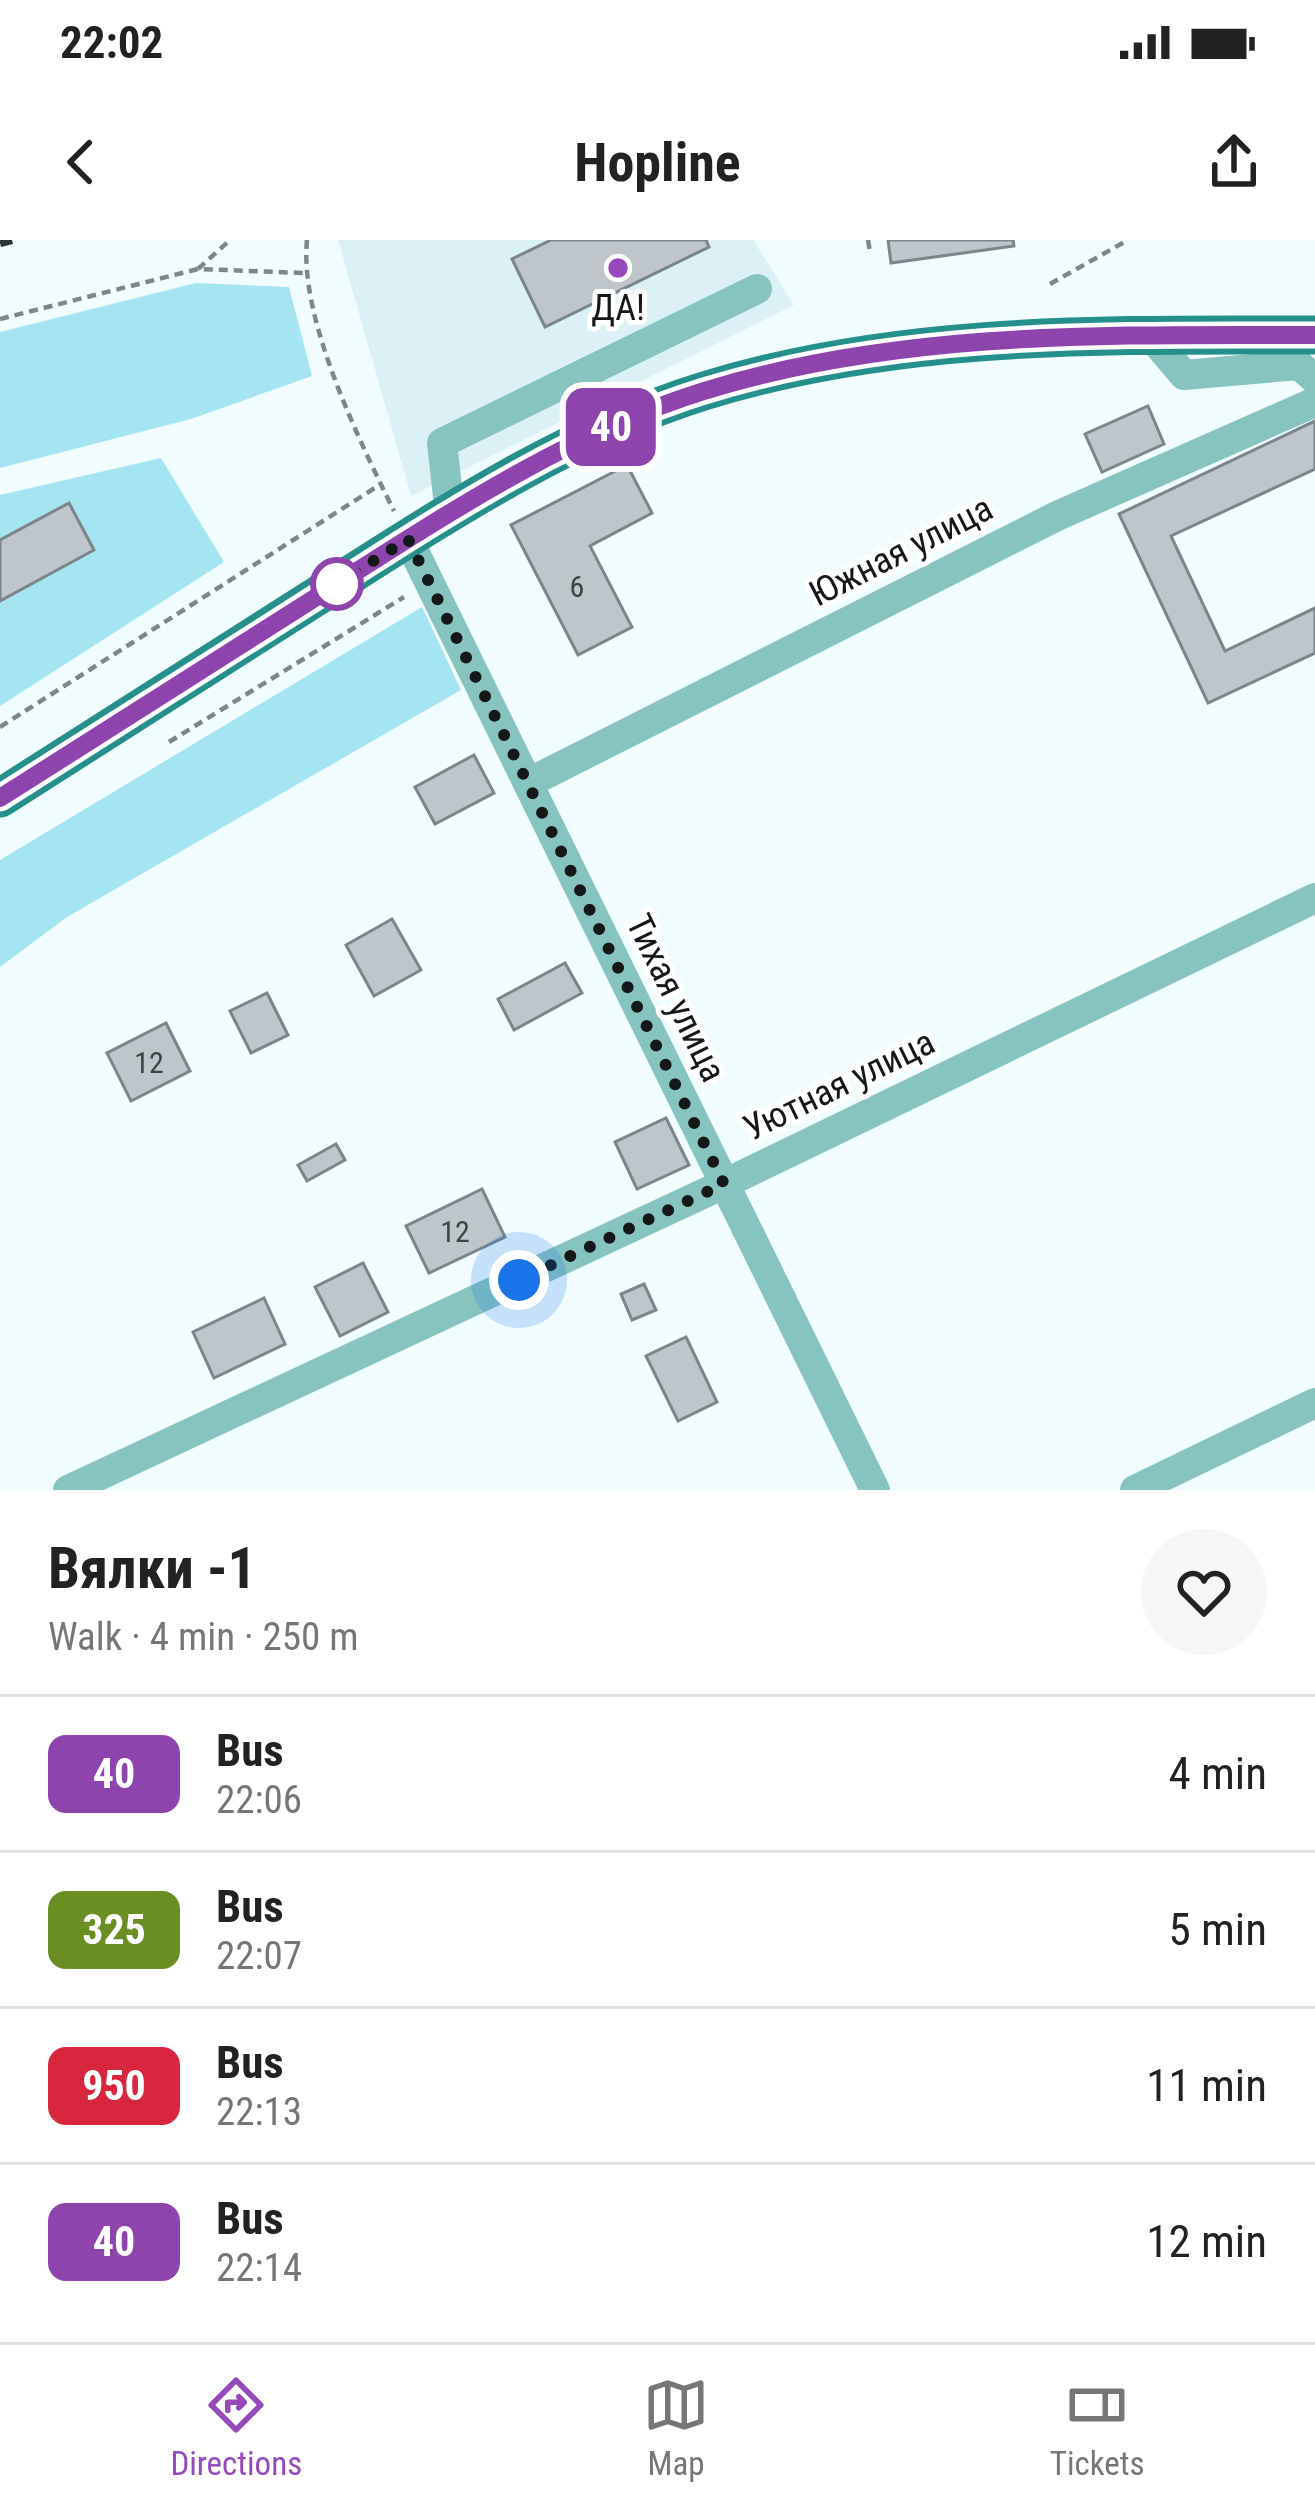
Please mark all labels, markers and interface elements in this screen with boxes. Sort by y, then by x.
text: 22:02 [60,16,163,69]
icon: back [48,129,114,195]
icon: share [1201,129,1267,195]
text: Hopline [574,131,741,194]
marker: ДА! [605,255,631,281]
place label: ДА! [591,287,645,329]
line badge: 40 [557,388,665,466]
text: 40 [590,402,632,451]
street label: Южная улица [802,487,1000,615]
unlabelled marker [312,559,362,609]
house number: 6 [570,569,584,604]
street label: Тихая улица [617,907,735,1089]
street label: Уютная улица [737,1021,941,1149]
house number: 12 [134,1045,164,1080]
house number: 12 [440,1214,470,1249]
your location [489,1250,549,1310]
button: heart [1141,1529,1267,1655]
text: Вялки -1 [48,1535,256,1602]
text: Walk · 4 min · 250 m [48,1614,359,1660]
text: Bus [216,1724,284,1777]
text: 4 min [1168,1747,1267,1800]
text: 40 [93,1749,135,1798]
text: 22:06 [216,1777,302,1823]
text: Bus [216,1880,284,1933]
text: 5 min [1168,1903,1267,1956]
text: 325 [82,1905,146,1954]
text: 22:07 [216,1933,302,1979]
text: Bus [216,2036,284,2089]
text: 11 min [1146,2059,1267,2112]
text: 950 [82,2061,146,2110]
text: 22:13 [216,2089,302,2135]
text: Bus [216,2192,284,2245]
text: 12 min [1146,2215,1267,2268]
text: 40 [93,2217,135,2266]
text: 22:14 [216,2245,302,2291]
tab: Directions [170,2372,302,2483]
tab: Map [643,2372,709,2483]
tab: Tickets [1050,2372,1145,2483]

